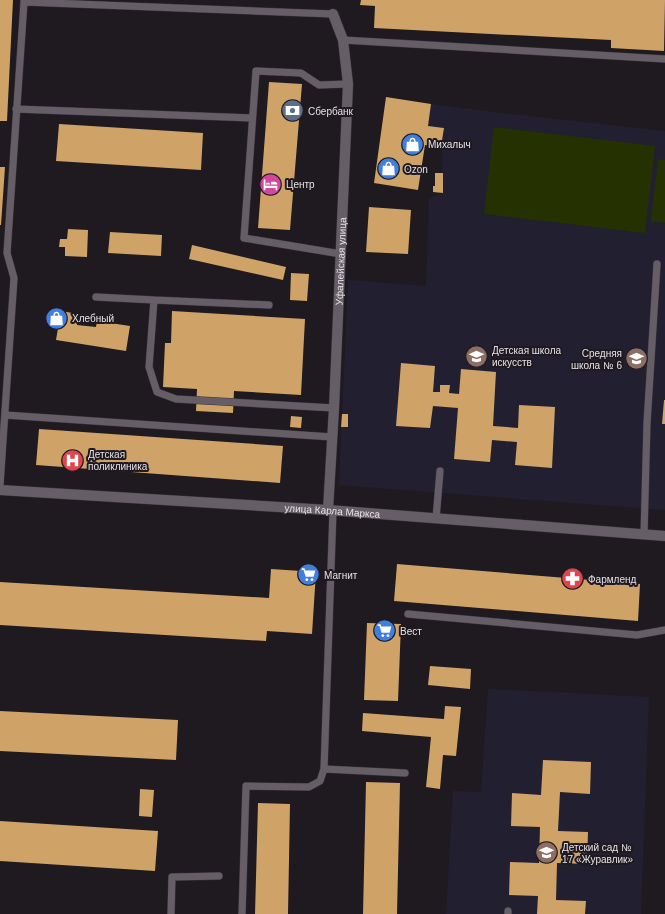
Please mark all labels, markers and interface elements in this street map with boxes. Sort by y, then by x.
bank icon: Сбербанк [279,98,305,124]
place label: Сбербанк [308,106,354,117]
shop icon: Михалыч [399,131,425,157]
place label: Михалыч [428,139,471,150]
shop icon: Ozon [375,156,401,182]
place label: Ozon [404,164,428,175]
hotel icon: Центр [258,171,284,197]
place label: Центр [286,179,315,190]
street label: Уфалейская улица [333,217,348,306]
shop icon: Хлебный [43,305,69,331]
place label: Хлебный [72,313,114,324]
school or university icon: Детская школа искусств [464,343,490,369]
place label: Детская школа искусств [492,345,562,368]
school or university icon: Средняя школа № 6 [624,346,650,372]
place label: Средняя школа № 6 [571,348,622,371]
hospital icon: Детская поликлиника [59,447,85,473]
place label: Детская поликлиника [88,449,148,472]
street label: улица Карла Маркса [284,502,381,520]
supermarket icon: Магнит [295,562,321,588]
pharmacy icon: Фармленд [560,566,586,592]
place label: Магнит [324,570,358,581]
place label: Фармленд [588,574,637,585]
supermarket icon: Вест [371,618,397,644]
place label: Вест [400,626,422,637]
school or university icon: Детский сад № 17 «Журавлик» [533,840,559,866]
place label: Детский сад № 17 «Журавлик» [562,842,633,865]

